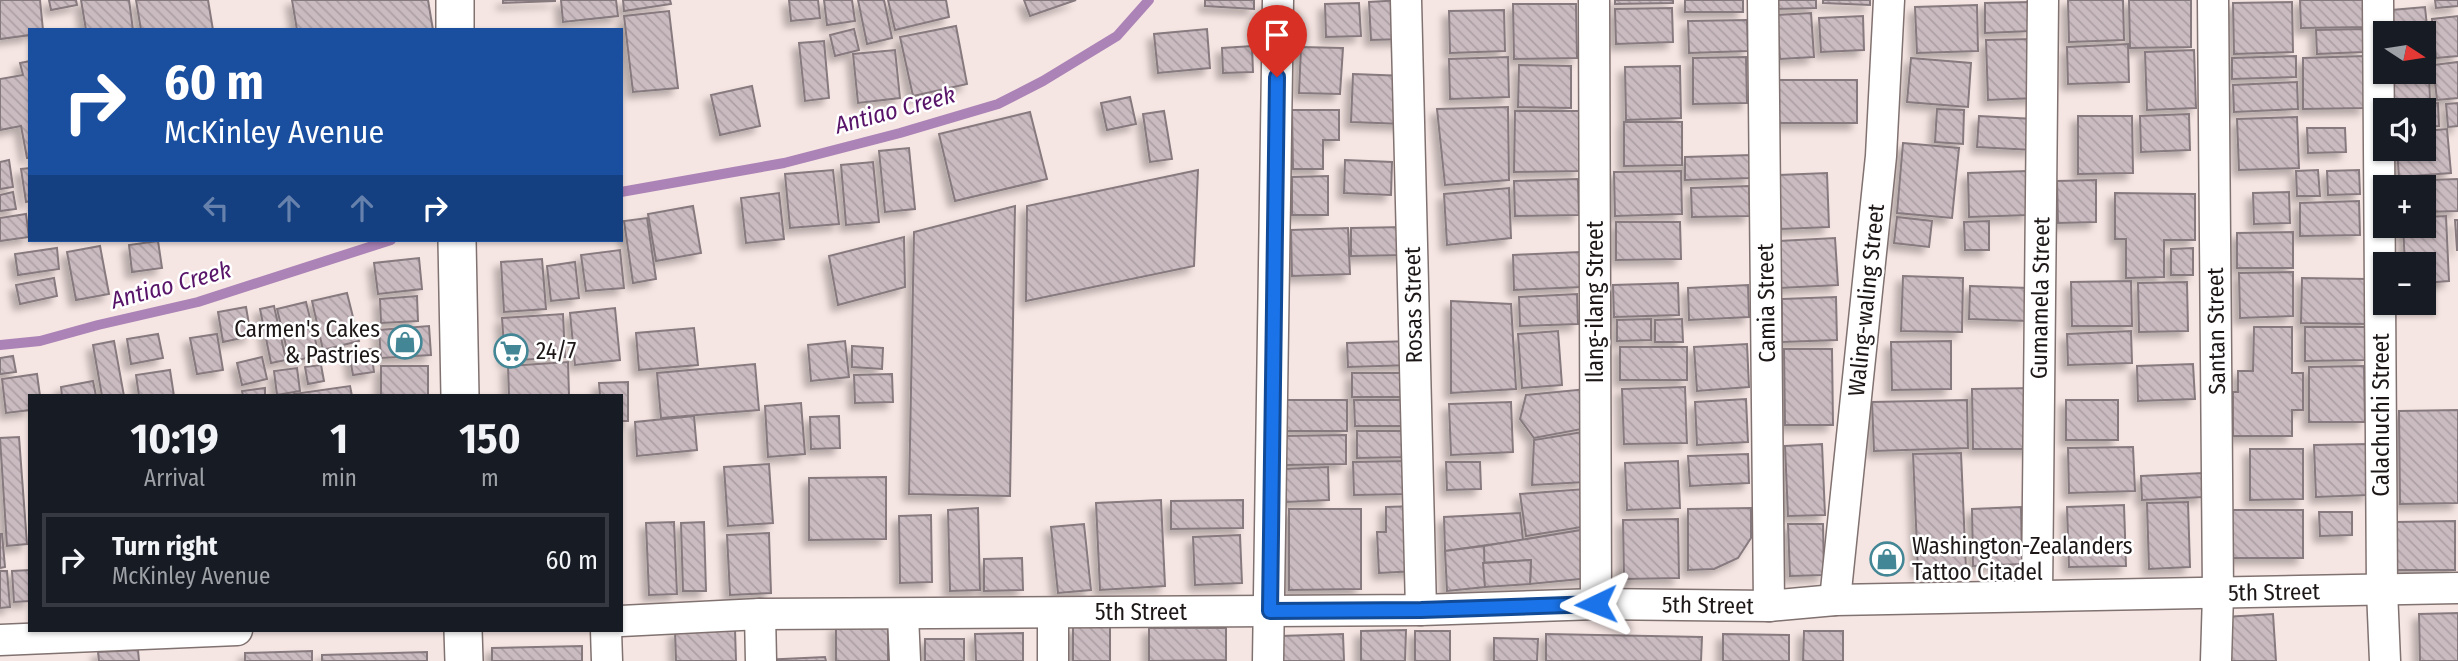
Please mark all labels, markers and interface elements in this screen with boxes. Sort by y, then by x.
pin [1247,5,1307,77]
icon: arrive [1258,16,1296,54]
north arrow [2373,21,2436,84]
map controls [2373,21,2436,315]
text: 60 m [164,53,264,112]
icon: right [49,56,140,147]
water label: Antiao Creek [831,80,958,140]
button: sound [2373,98,2436,161]
text: McKinley Avenue [164,113,384,151]
button: + [2373,175,2436,238]
icon: left [197,189,235,227]
icon: ahead [270,189,308,227]
icon: ahead [343,189,381,227]
icon: right [416,189,454,227]
street label: Waling-waling Street [1842,202,1890,398]
street label: Gumamela Street [2025,216,2055,379]
street label: Ilang-ilang Street [1581,220,1609,383]
street label: Camia Street [1751,243,1781,363]
street label: Rosas Street [1398,246,1428,364]
button: − [2373,252,2436,315]
water label: Antiao Creek [107,255,234,315]
street label: Santan Street [2201,267,2231,395]
place label: Carmen's Cakes & Pastries [234,315,380,369]
shop icon: Carmen's Cakes & Pastries [386,323,424,361]
supermarket icon: 24/7 [492,332,530,370]
street label: Calachuchi Street [2367,333,2395,497]
place label: 24/7 [536,337,576,365]
text: 10:19 [130,414,219,464]
text: 1 [330,414,348,464]
text: 150 [459,414,521,464]
text: Arrival [144,464,205,492]
text: min [321,464,357,492]
text: m [481,464,499,492]
text: Turn right [112,531,218,562]
place label: Washington-Zealanders Tattoo Citadel [1912,532,2133,586]
shop icon: Washington-Zealanders Tattoo Citadel [1868,540,1906,578]
icon: right [53,541,91,579]
text: 60 m [545,545,598,576]
text: McKinley Avenue [112,562,270,590]
position arrow [1559,567,1633,641]
street label: 5th Street [2228,577,2321,607]
street label: 5th Street [1662,590,1755,620]
street label: 5th Street [1095,598,1187,626]

